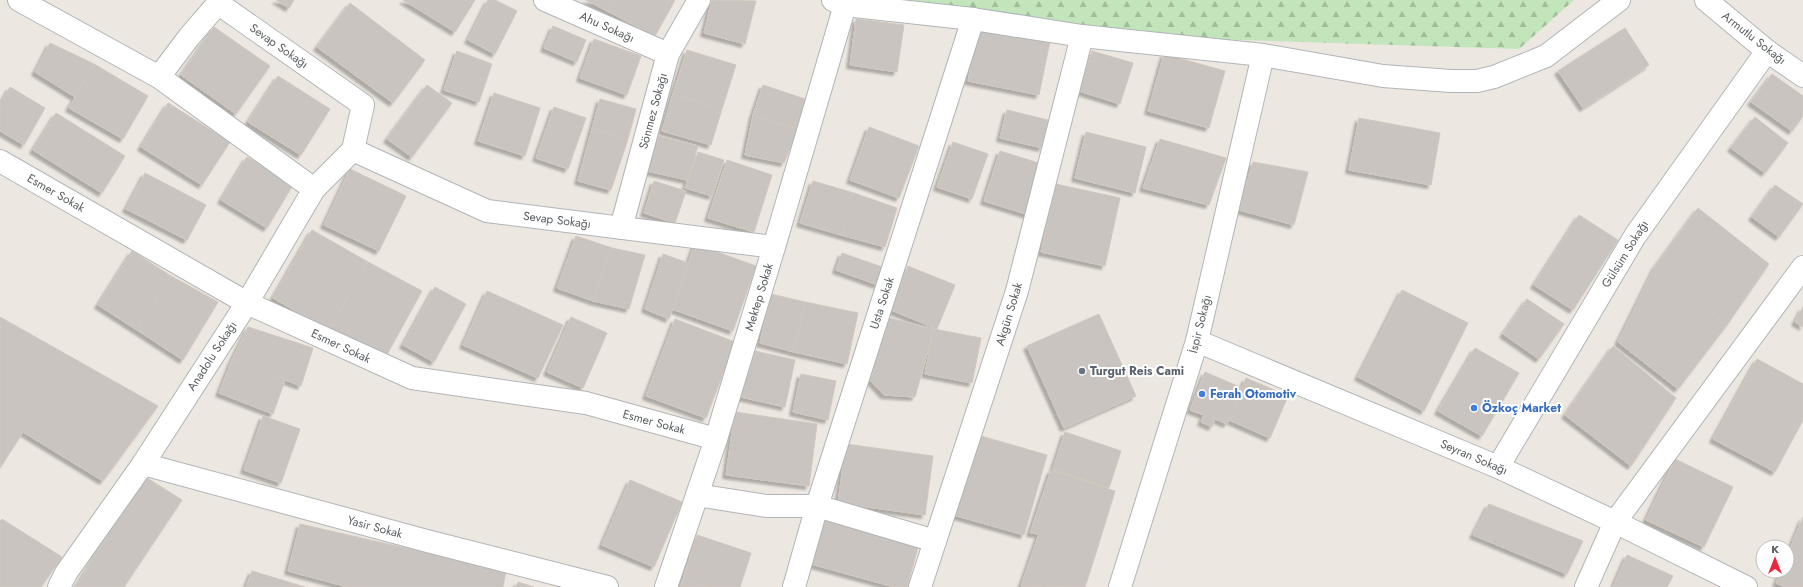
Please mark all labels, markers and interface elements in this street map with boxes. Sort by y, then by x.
street label: Ahu Sokağı [577,7,637,47]
street label: Armutlu Sokağı [1718,7,1790,69]
street label: Sevap Sokağı [246,19,312,73]
street label: Sönmez Sokağı [634,71,672,151]
street label: Esmer Sokak [24,169,89,217]
street label: Sevap Sokağı [522,207,592,233]
street label: Gülsüm Sokağı [1597,217,1653,291]
street label: Mektep Sokak [740,260,778,333]
street label: Usta Sokak [865,274,899,331]
street label: Akgün Sokak [991,279,1027,348]
street label: İspir Sokağı [1184,293,1216,355]
street label: Anadolu Sokağı [183,317,241,395]
street label: Esmer Sokak [308,324,375,368]
place label: Turgut Reis Cami [1090,362,1184,380]
marker: Turgut Reis Cami [1077,366,1087,376]
place label: Ferah Otomotiv [1210,385,1297,403]
marker: Ferah Otomotiv [1197,389,1207,399]
place label: Özkoç Market [1482,399,1561,417]
marker: Özkoç Market [1469,403,1479,413]
street label: Esmer Sokak [621,405,688,439]
street label: Seyran Sokağı [1437,435,1511,479]
street label: Yasir Sokak [345,511,405,543]
north arrow [1755,539,1795,579]
text: K [1771,541,1779,557]

